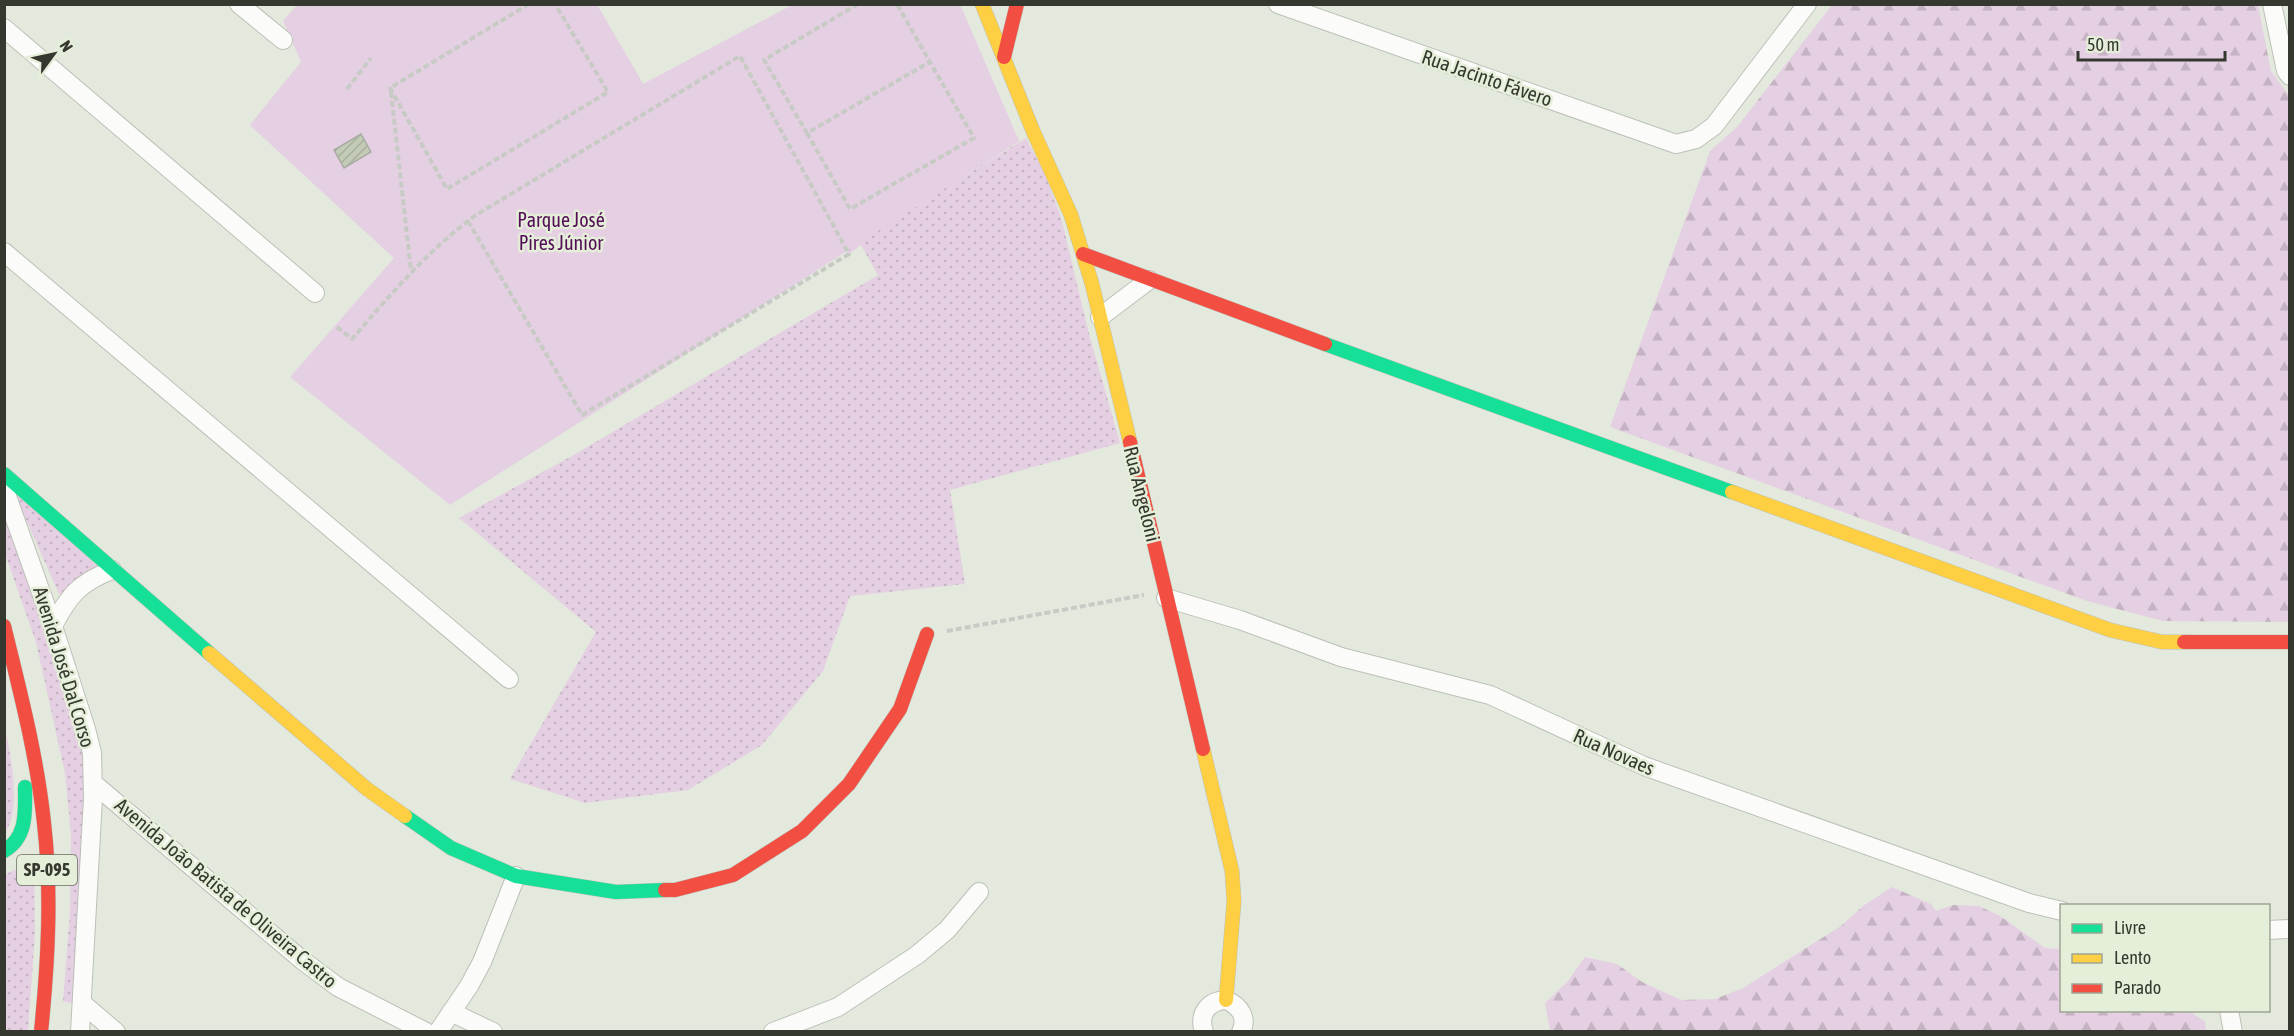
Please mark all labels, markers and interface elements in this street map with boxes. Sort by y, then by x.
north arrow [24,24,84,84]
scale bar [2078,24,2225,62]
text: 50 m [2087,34,2119,55]
text: N [56,37,77,55]
street label: Rua Jacinto Fávero [1419,44,1555,111]
park label: Parque José Pires Júnior [517,208,605,254]
street label: Rua Angeloni [1120,444,1165,544]
street label: Avenida José Dal Corso [29,584,100,750]
street label: Rua Novaes [1570,724,1658,780]
street label: Avenida João Batista de Oliveira Castro [111,793,342,992]
road number: SP-095 [17,855,77,885]
legend [2060,904,2270,1012]
text: Livre [2114,917,2146,938]
text: Lento [2114,947,2151,968]
text: Parado [2114,977,2161,998]

